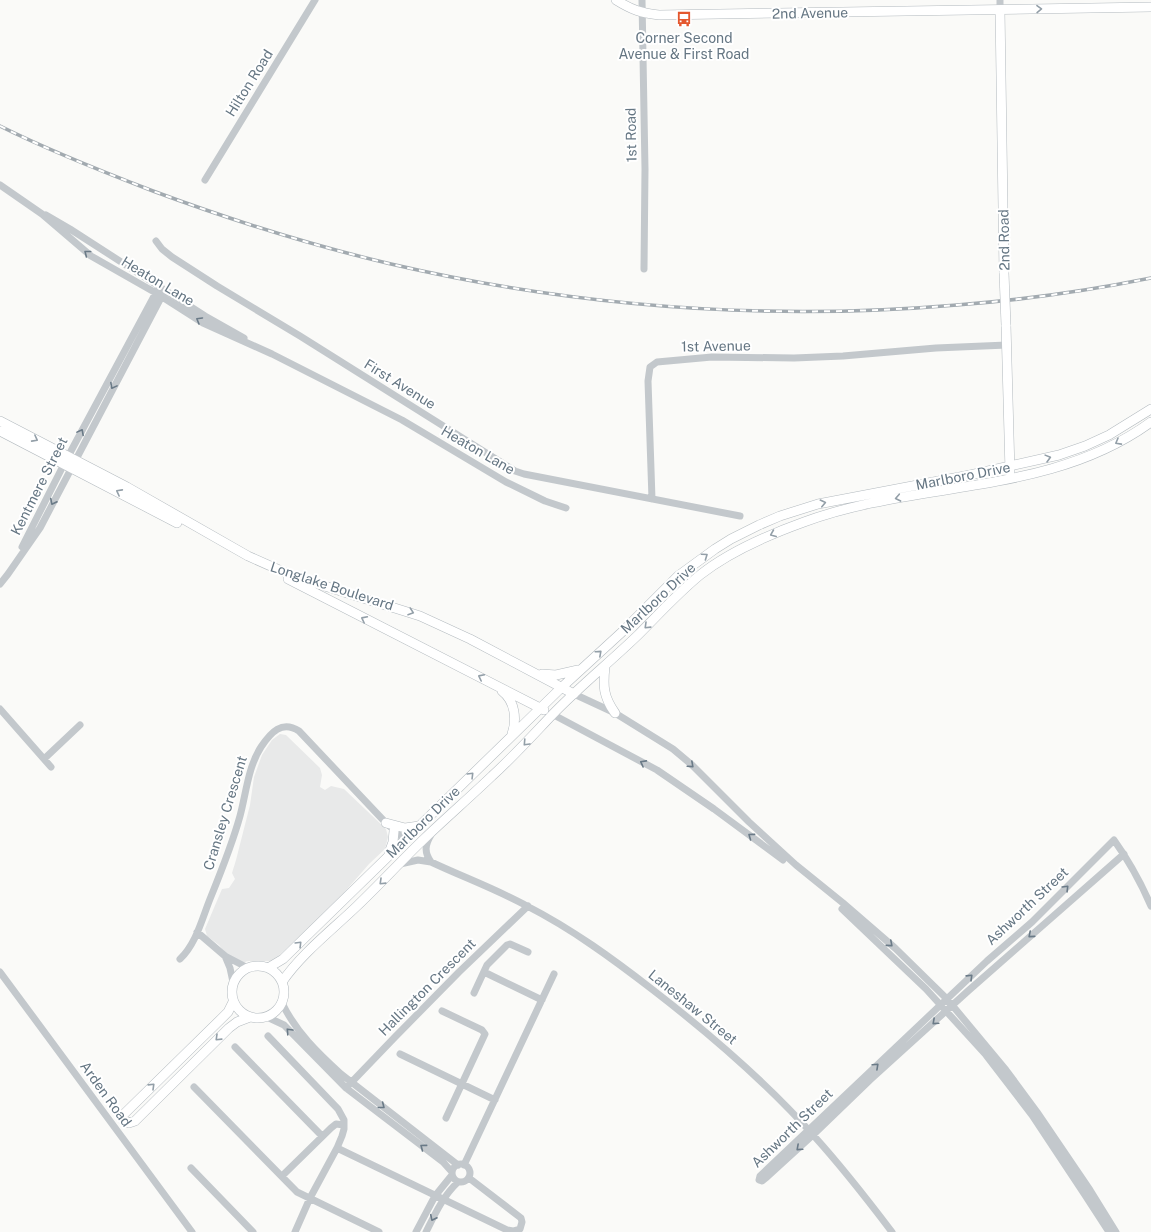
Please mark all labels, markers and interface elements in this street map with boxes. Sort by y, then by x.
street label: 2nd Avenue [772,4,848,22]
one-way arrow [1036,5,1042,13]
bus stop icon: Corner Second Avenue & First Road [675,10,693,28]
place label: Corner Second Avenue & First Road [619,30,749,62]
street label: Hilton Road [222,47,276,119]
street label: 1st Road [623,108,639,162]
street label: 2nd Road [995,209,1013,271]
one-way arrow [85,251,92,258]
street label: Heaton Lane [119,253,197,309]
one-way arrow [196,317,203,324]
street label: 1st Avenue [681,337,751,355]
street label: First Avenue [361,356,439,412]
one-way arrow [111,382,118,390]
street label: Heaton Lane [438,423,518,478]
one-way arrow [76,429,84,437]
street label: Kentmere Street [7,434,71,538]
one-way arrow [31,434,38,441]
one-way arrow [1114,438,1122,445]
one-way arrow [1045,454,1052,462]
street label: Marlboro Drive [914,459,1012,493]
one-way arrow [116,489,123,497]
one-way arrow [895,493,901,502]
one-way arrow [50,497,58,505]
one-way arrow [820,499,827,508]
one-way arrow [770,529,777,537]
one-way arrow [701,554,708,561]
street label: Longlake Boulevard [268,558,396,614]
street label: Marlboro Drive [617,559,699,637]
one-way arrow [407,608,414,616]
one-way arrow [361,616,369,624]
one-way arrow [644,621,652,629]
one-way arrow [594,650,602,657]
one-way arrow [477,674,485,682]
one-way arrow [523,738,531,746]
street label: Cransley Crescent [200,754,250,872]
one-way arrow [640,760,647,768]
one-way arrow [686,760,694,767]
one-way arrow [466,772,474,780]
street label: Marlboro Drive [383,783,463,861]
one-way arrow [748,834,755,841]
street label: Ashworth Street [983,864,1071,948]
one-way arrow [379,877,387,885]
one-way arrow [1061,885,1069,893]
one-way arrow [1029,930,1036,937]
street label: Hallington Crescent [375,935,479,1039]
one-way arrow [885,939,893,947]
one-way arrow [294,941,302,949]
street label: Laneshaw Street [645,966,741,1048]
one-way arrow [965,974,973,981]
one-way arrow [932,1017,940,1025]
one-way arrow [286,1028,294,1036]
one-way arrow [215,1033,223,1041]
street label: Arden Road [77,1058,135,1130]
one-way arrow [871,1063,879,1071]
one-way arrow [147,1084,155,1091]
street label: Ashworth Street [748,1085,836,1171]
one-way arrow [378,1101,385,1108]
one-way arrow [420,1144,427,1151]
one-way arrow [796,1144,803,1151]
one-way arrow [430,1213,438,1221]

